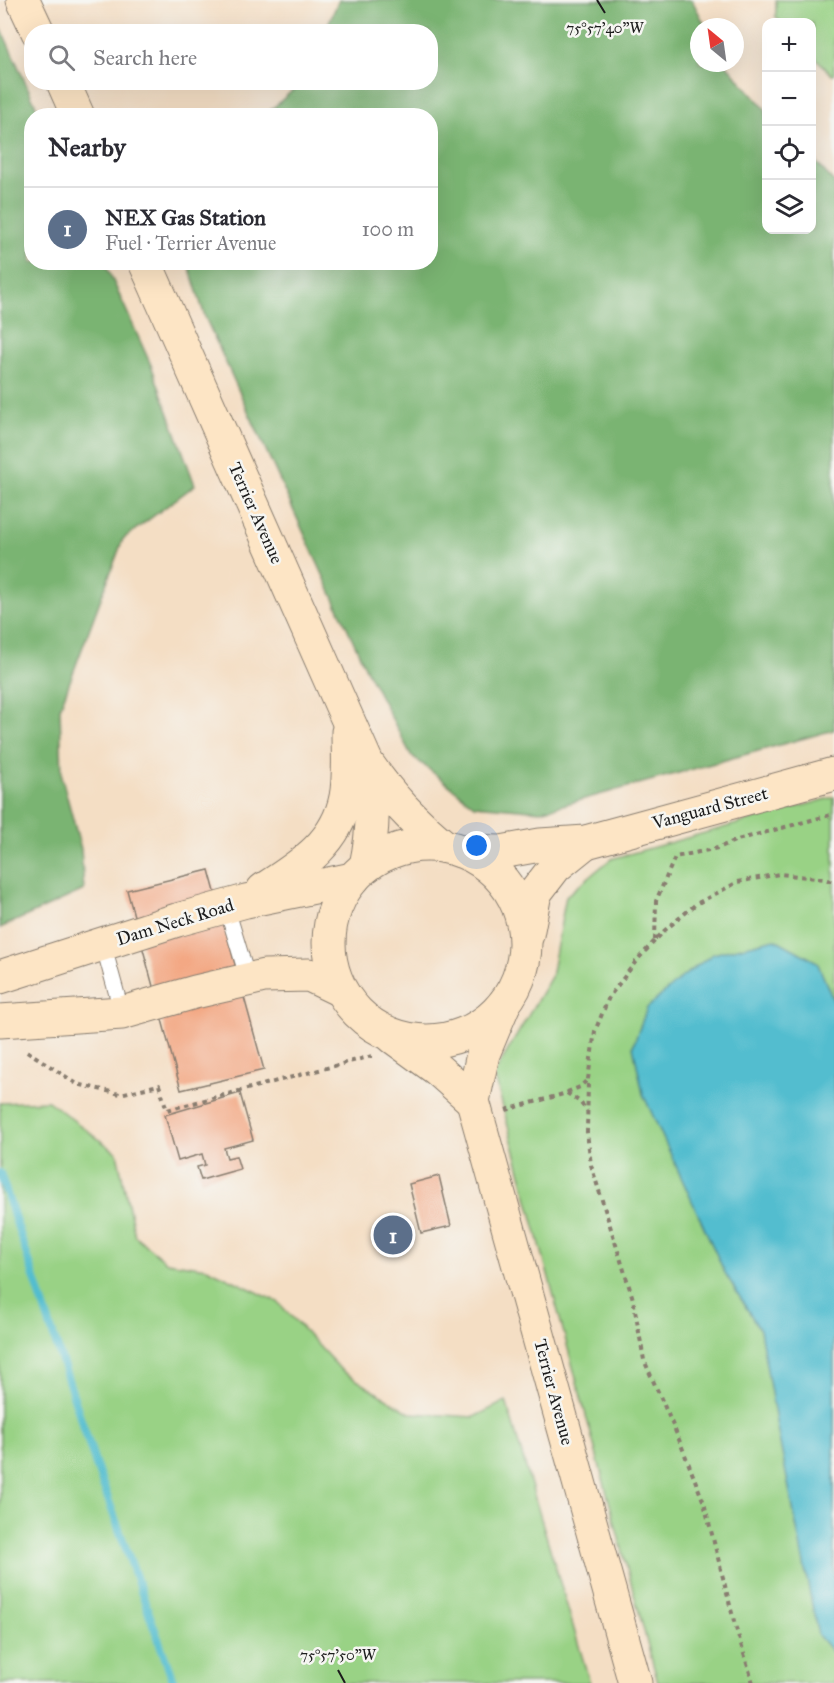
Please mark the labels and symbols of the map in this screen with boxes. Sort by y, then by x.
north arrow [690,18,744,72]
text: 75°57'40"W [566,19,644,37]
street label: Terrier Avenue [224,459,288,567]
street label: Vanguard Street [649,782,771,835]
your location [462,831,491,860]
street label: Dam Neck Road [114,894,236,950]
pin: 1 [374,1212,412,1258]
street label: Terrier Avenue [529,1337,579,1447]
text: 75°57'50"W [300,1646,377,1664]

